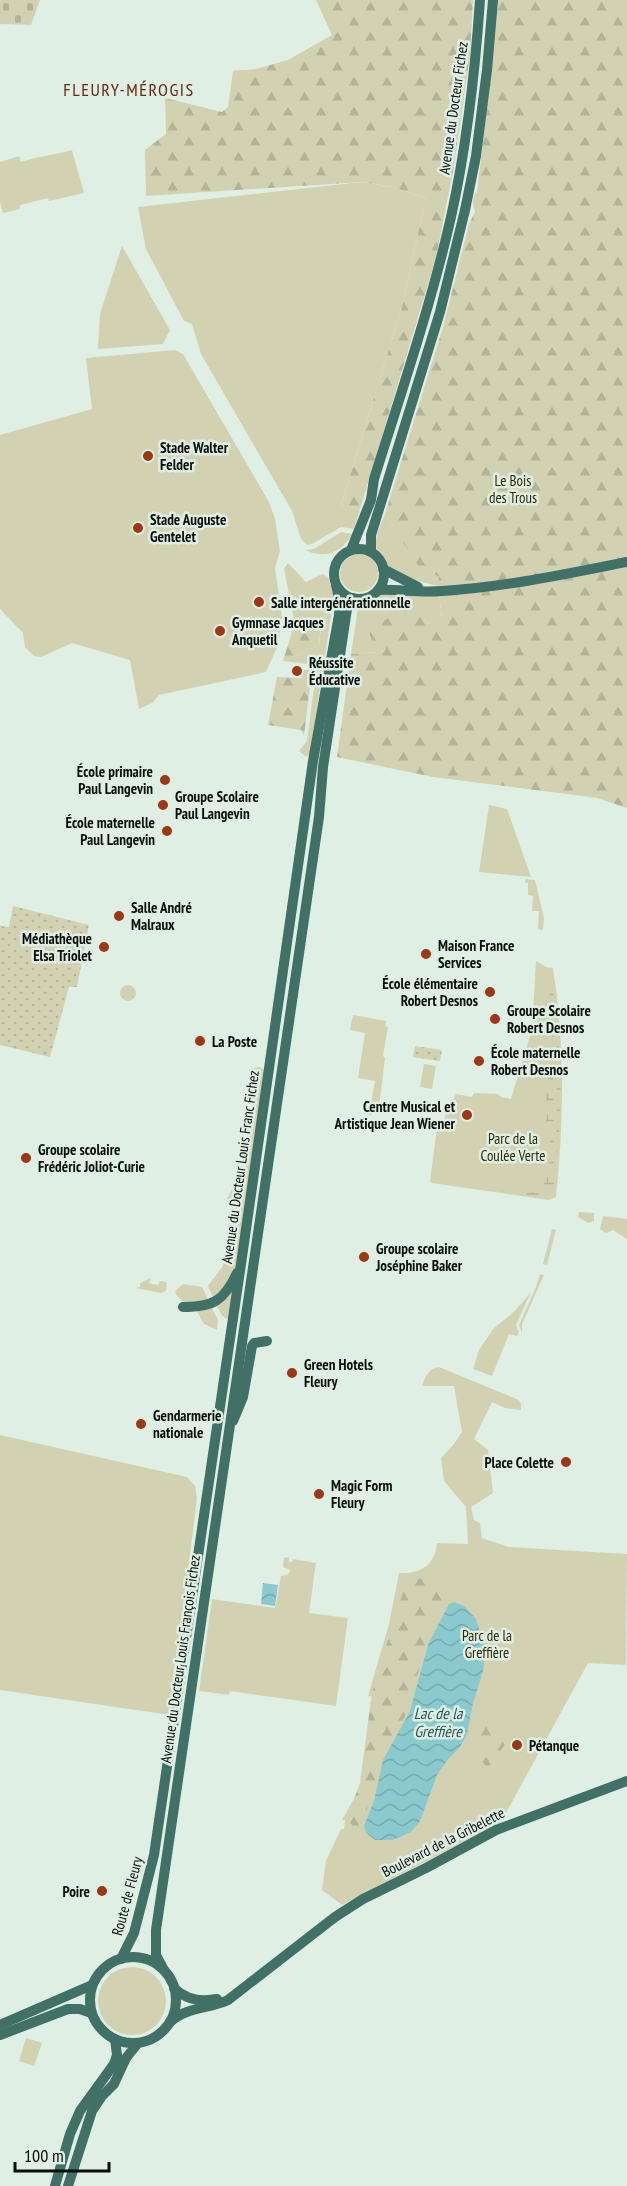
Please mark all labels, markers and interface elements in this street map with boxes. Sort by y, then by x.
street label: Avenue du Docteur Fichez [434,40,472,176]
district label: FLEURY-MÉROGIS [63,78,195,101]
place label: Stade Walter Felder [160,438,229,474]
marker: Stade Walter Felder [141,449,155,463]
park label: Le Bois des Trous [489,471,537,507]
place label: Stade Auguste Gentelet [150,510,226,546]
marker: Stade Auguste Gentelet [131,521,145,535]
place label: Salle intergénérationnelle [271,593,411,612]
marker: Salle intergénérationnelle [252,595,266,609]
place label: Gymnase Jacques Anquetil [231,613,324,649]
marker: Gymnase Jacques Anquetil [213,624,227,638]
place label: Réussite Éducative [309,653,360,689]
marker: Réussite Éducative [290,664,304,678]
place label: École primaire Paul Langevin [77,762,153,798]
marker: École primaire Paul Langevin [158,773,172,787]
place label: Groupe Scolaire Paul Langevin [175,787,259,823]
marker: Groupe Scolaire Paul Langevin [156,798,170,812]
place label: École maternelle Paul Langevin [65,813,155,849]
marker: École maternelle Paul Langevin [160,824,174,838]
place label: Salle André Malraux [131,898,192,934]
marker: Salle André Malraux [112,909,126,923]
place label: Médiathèque Elsa Triolet [22,929,93,965]
place label: Maison France Services [438,936,514,972]
marker: Médiathèque Elsa Triolet [97,940,111,954]
marker: Maison France Services [419,947,433,961]
place label: École élémentaire Robert Desnos [382,974,478,1010]
marker: École élémentaire Robert Desnos [483,985,497,999]
place label: Groupe Scolaire Robert Desnos [507,1001,591,1037]
marker: Groupe Scolaire Robert Desnos [488,1012,502,1026]
place label: La Poste [212,1032,257,1051]
marker: La Poste [193,1034,207,1048]
place label: École maternelle Robert Desnos [491,1043,581,1079]
marker: École maternelle Robert Desnos [472,1054,486,1068]
street label: Avenue du Docteur Louis Franc Fichez [217,1069,263,1265]
place label: Centre Musical et Artistique Jean Wiener [334,1097,456,1133]
marker: Centre Musical et Artistique Jean Wiener [460,1108,474,1122]
park label: Parc de la Coulée Verte [480,1129,546,1165]
place label: Groupe scolaire Frédéric Joliot-Curie [38,1140,145,1176]
marker: Groupe scolaire Frédéric Joliot-Curie [19,1151,33,1165]
place label: Groupe scolaire Joséphine Baker [375,1239,463,1275]
marker: Groupe scolaire Joséphine Baker [357,1250,371,1264]
place label: Green Hotels Fleury [304,1355,373,1391]
marker: Green Hotels Fleury [285,1366,299,1380]
place label: Gendarmerie nationale [153,1406,222,1442]
marker: Gendarmerie nationale [134,1417,148,1431]
place label: Place Colette [484,1453,554,1472]
marker: Place Colette [559,1455,573,1469]
place label: Magic Form Fleury [331,1476,393,1512]
marker: Magic Form Fleury [312,1487,326,1501]
street label: Avenue du Docteur Louis François Fichez [156,1554,204,1764]
park label: Parc de la Greffière [462,1626,512,1662]
water label: Lac de la Greffière [414,1703,464,1741]
place label: Pétanque [529,1736,579,1755]
marker: Pétanque [510,1738,524,1752]
street label: Boulevard de la Gribelette [378,1803,508,1881]
street label: Route de Fleury [107,1854,147,1938]
place label: Poire [62,1882,90,1901]
marker: Poire [95,1884,109,1898]
scale bar [15,2135,110,2173]
text: 100 m [24,2144,64,2167]

